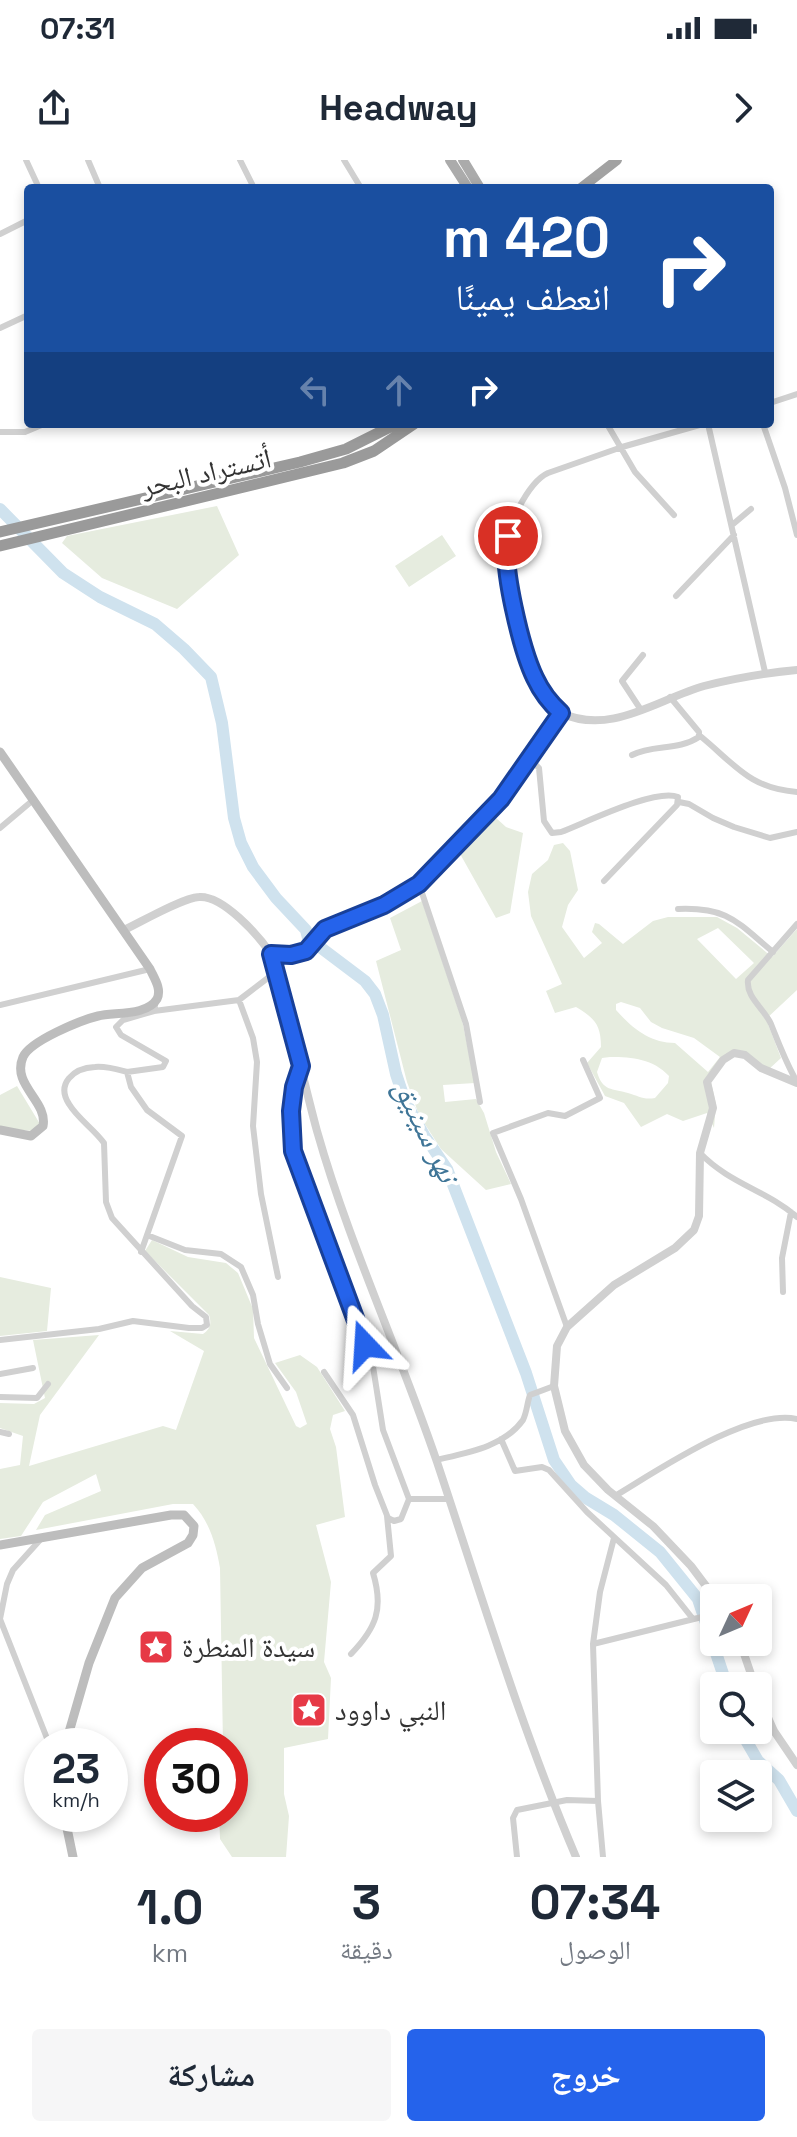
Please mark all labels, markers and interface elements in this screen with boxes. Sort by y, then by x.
text: 07:31 [40,9,116,48]
text: Headway [319,85,478,131]
icon: share [32,86,76,130]
icon: forward [721,86,765,130]
text: 420 m [443,202,610,273]
icon: right [638,216,742,320]
text: انعطف يمينًا [456,275,610,321]
icon: left [293,368,337,412]
icon: ahead [377,368,421,412]
icon: right [461,368,505,412]
street label: أتستراد البحر [136,440,275,505]
pin [474,502,542,570]
icon: arrive [486,514,530,558]
water label: نهر سينيق [385,1073,470,1192]
position arrow [323,1303,407,1387]
north arrow [700,1584,772,1656]
map controls [700,1584,772,1832]
place icon: سيدة المنطرة [137,1628,175,1666]
place label: سيدة المنطرة [182,1629,315,1665]
button: search [700,1672,772,1744]
place icon: النبي داوود [290,1691,328,1729]
place label: النبي داوود [335,1692,446,1733]
speed limit sign: 30 [144,1728,248,1832]
text: 23 [52,1744,100,1795]
button: layers [700,1760,772,1832]
text: km/h [52,1787,100,1813]
text: 3 [352,1872,381,1933]
text: 07:34 [530,1872,660,1933]
text: 1.0 [137,1877,203,1938]
text: دقيقة [340,1933,393,1967]
text: الوصول [559,1933,631,1967]
text: km [152,1936,188,1970]
button: مشاركة [32,2029,391,2121]
button: خروج [407,2029,765,2121]

